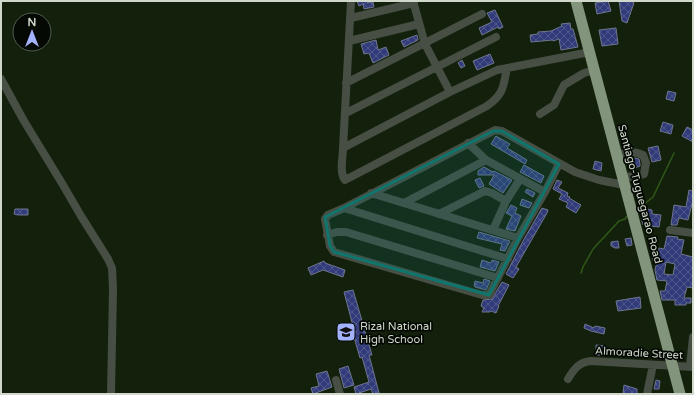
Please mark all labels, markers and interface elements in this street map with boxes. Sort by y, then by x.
north arrow [12,12,52,52]
text: N [28,16,36,29]
street label: Santiago-Tuguegarao Road [615,123,665,265]
place label: Rizal National High School [360,320,432,346]
school or university icon: Rizal National High School [335,321,357,343]
street label: Almoradie Street [595,344,683,362]

